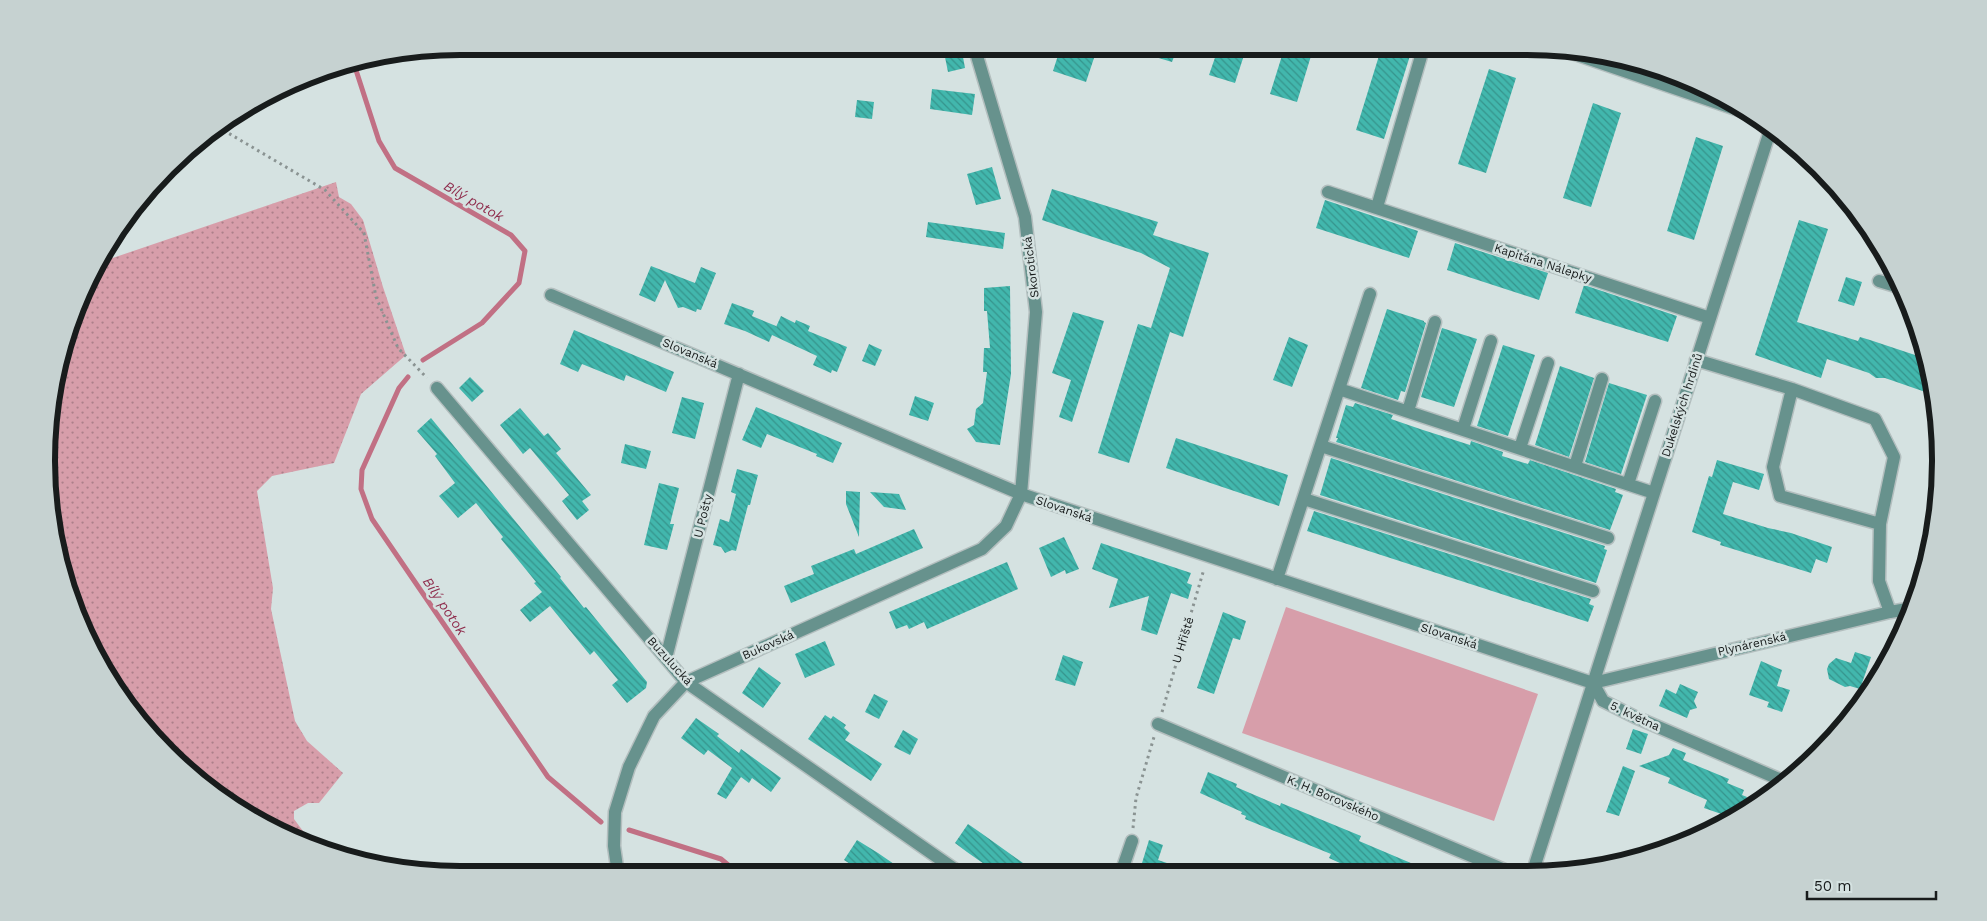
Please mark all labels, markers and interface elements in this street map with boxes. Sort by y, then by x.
water label: Bílý potok [441,178,507,225]
street label: Skorotická [1020,235,1042,298]
street label: Kapitána Nálepky [1492,241,1594,286]
street label: Slovanská [660,335,720,371]
street label: Dukelských hrdinů [1659,351,1705,459]
street label: U Pošty [691,492,715,539]
street label: Slovanská [1034,493,1094,525]
water label: Bílý potok [420,574,470,638]
street label: U Hřiště [1169,615,1197,665]
street label: Slovanská [1419,620,1479,652]
street label: Bukovská [740,627,796,663]
street label: Plynárenská [1716,629,1788,659]
street label: Buzulucká [645,634,696,688]
street label: 5. května [1608,698,1662,734]
street label: K. H. Borovského [1285,772,1381,824]
scale bar [1807,868,1936,900]
text: 50 m [1814,877,1851,895]

